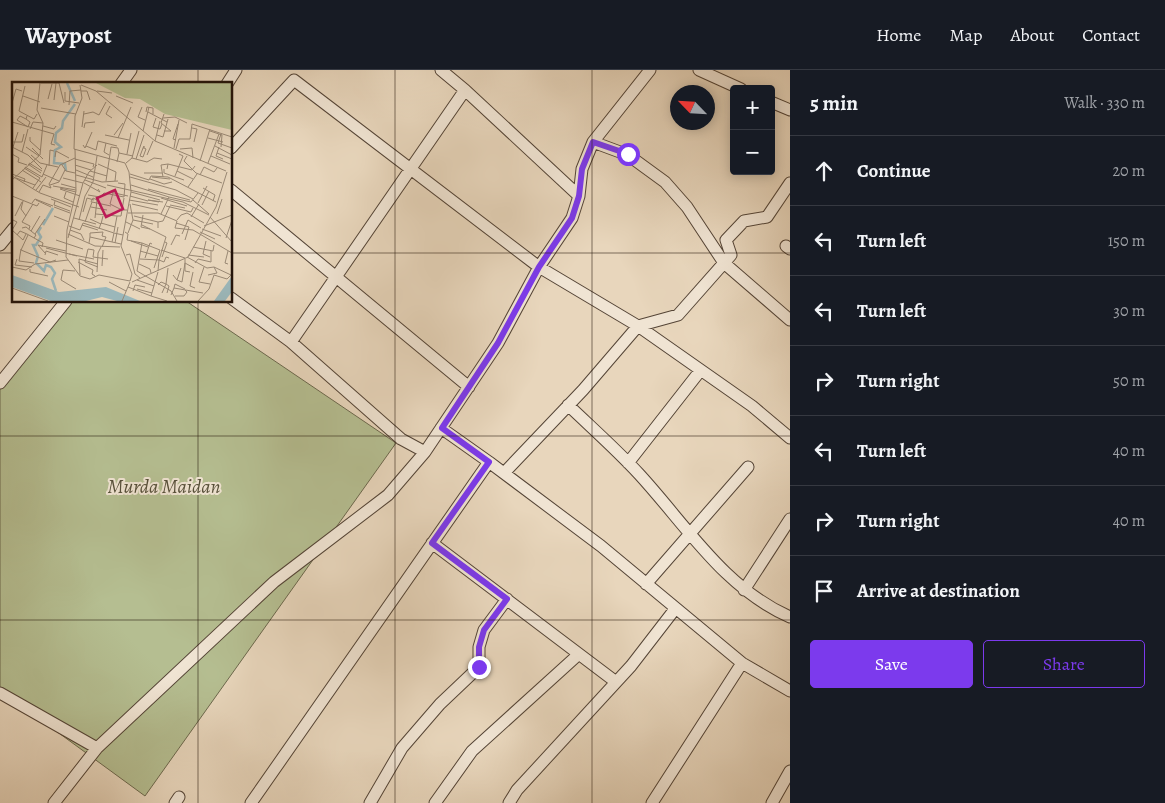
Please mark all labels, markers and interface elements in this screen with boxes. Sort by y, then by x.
text: Waypost [25,19,112,51]
text: Home [876,23,921,47]
text: Map [949,23,982,47]
text: About [1010,23,1054,47]
text: Contact [1082,23,1140,47]
inset map [12,82,232,302]
north arrow [670,85,715,130]
map controls [730,85,775,175]
button: + [730,85,775,130]
text: 5 min [810,89,858,117]
text: Walk · 330 m [1064,92,1145,114]
button: − [730,130,775,175]
route start [617,143,640,166]
icon: ahead [810,157,838,185]
text: Continue [857,158,931,184]
text: 20 m [1112,160,1145,182]
icon: left [810,227,838,255]
text: Turn left [857,228,926,254]
text: 150 m [1108,230,1145,252]
icon: left [810,297,838,325]
text: Turn left [857,298,926,324]
text: 30 m [1113,300,1145,322]
icon: right [810,367,838,395]
text: Turn right [857,368,939,394]
text: 50 m [1113,370,1145,392]
icon: left [810,437,838,465]
text: Turn left [857,438,926,464]
text: 40 m [1113,440,1145,462]
park label: Murda Maidan [108,473,221,500]
icon: right [810,507,838,535]
text: Turn right [857,508,939,534]
text: 40 m [1113,510,1145,532]
icon: arrive [810,577,838,605]
text: Arrive at destination [857,578,1020,604]
button: Save [810,640,973,688]
button: Share [983,640,1145,688]
route end [468,656,491,679]

